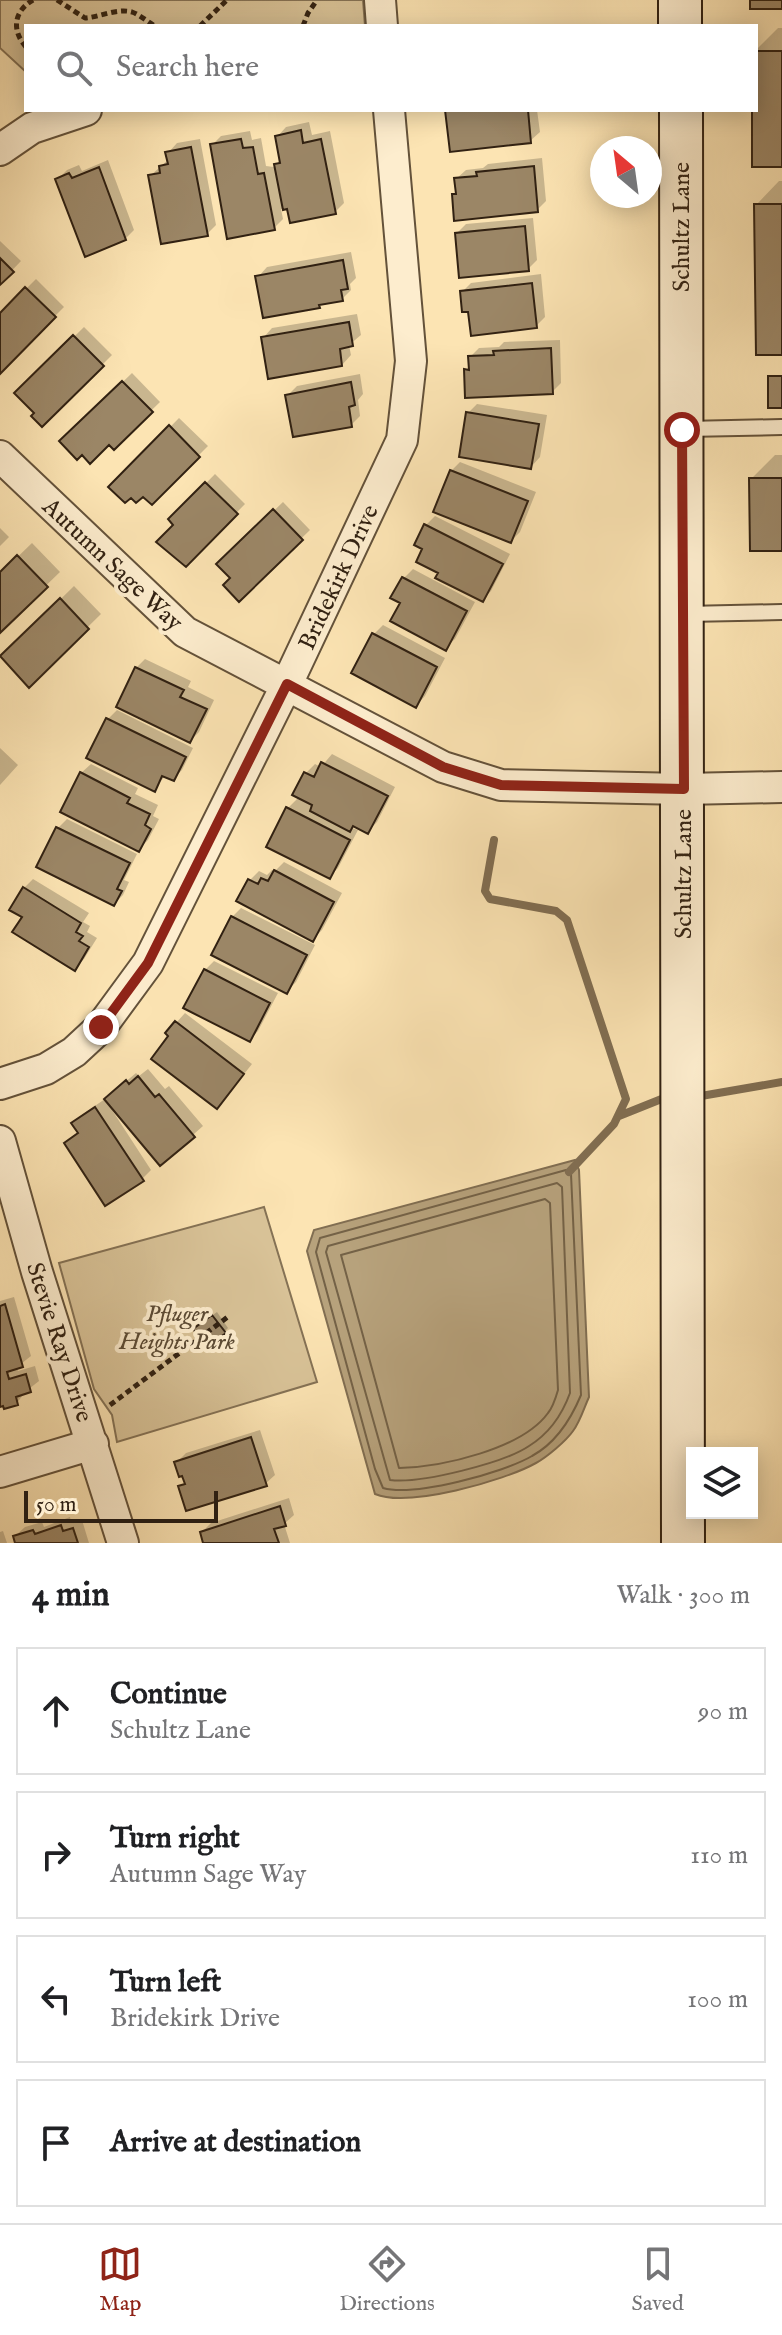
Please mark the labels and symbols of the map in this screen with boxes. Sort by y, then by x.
north arrow [590,136,662,208]
street label: Schultz Lane [667,162,698,292]
route start [664,412,700,448]
street label: Autumn Sage Way [34,491,189,638]
street label: Bridekirk Drive [292,500,387,655]
street label: Schultz Lane [669,809,700,939]
route end [83,1009,119,1045]
street label: Stevie Ray Drive [18,1259,99,1426]
park label: Pfluger Heights Park [118,1299,235,1358]
scale bar [24,1487,218,1523]

